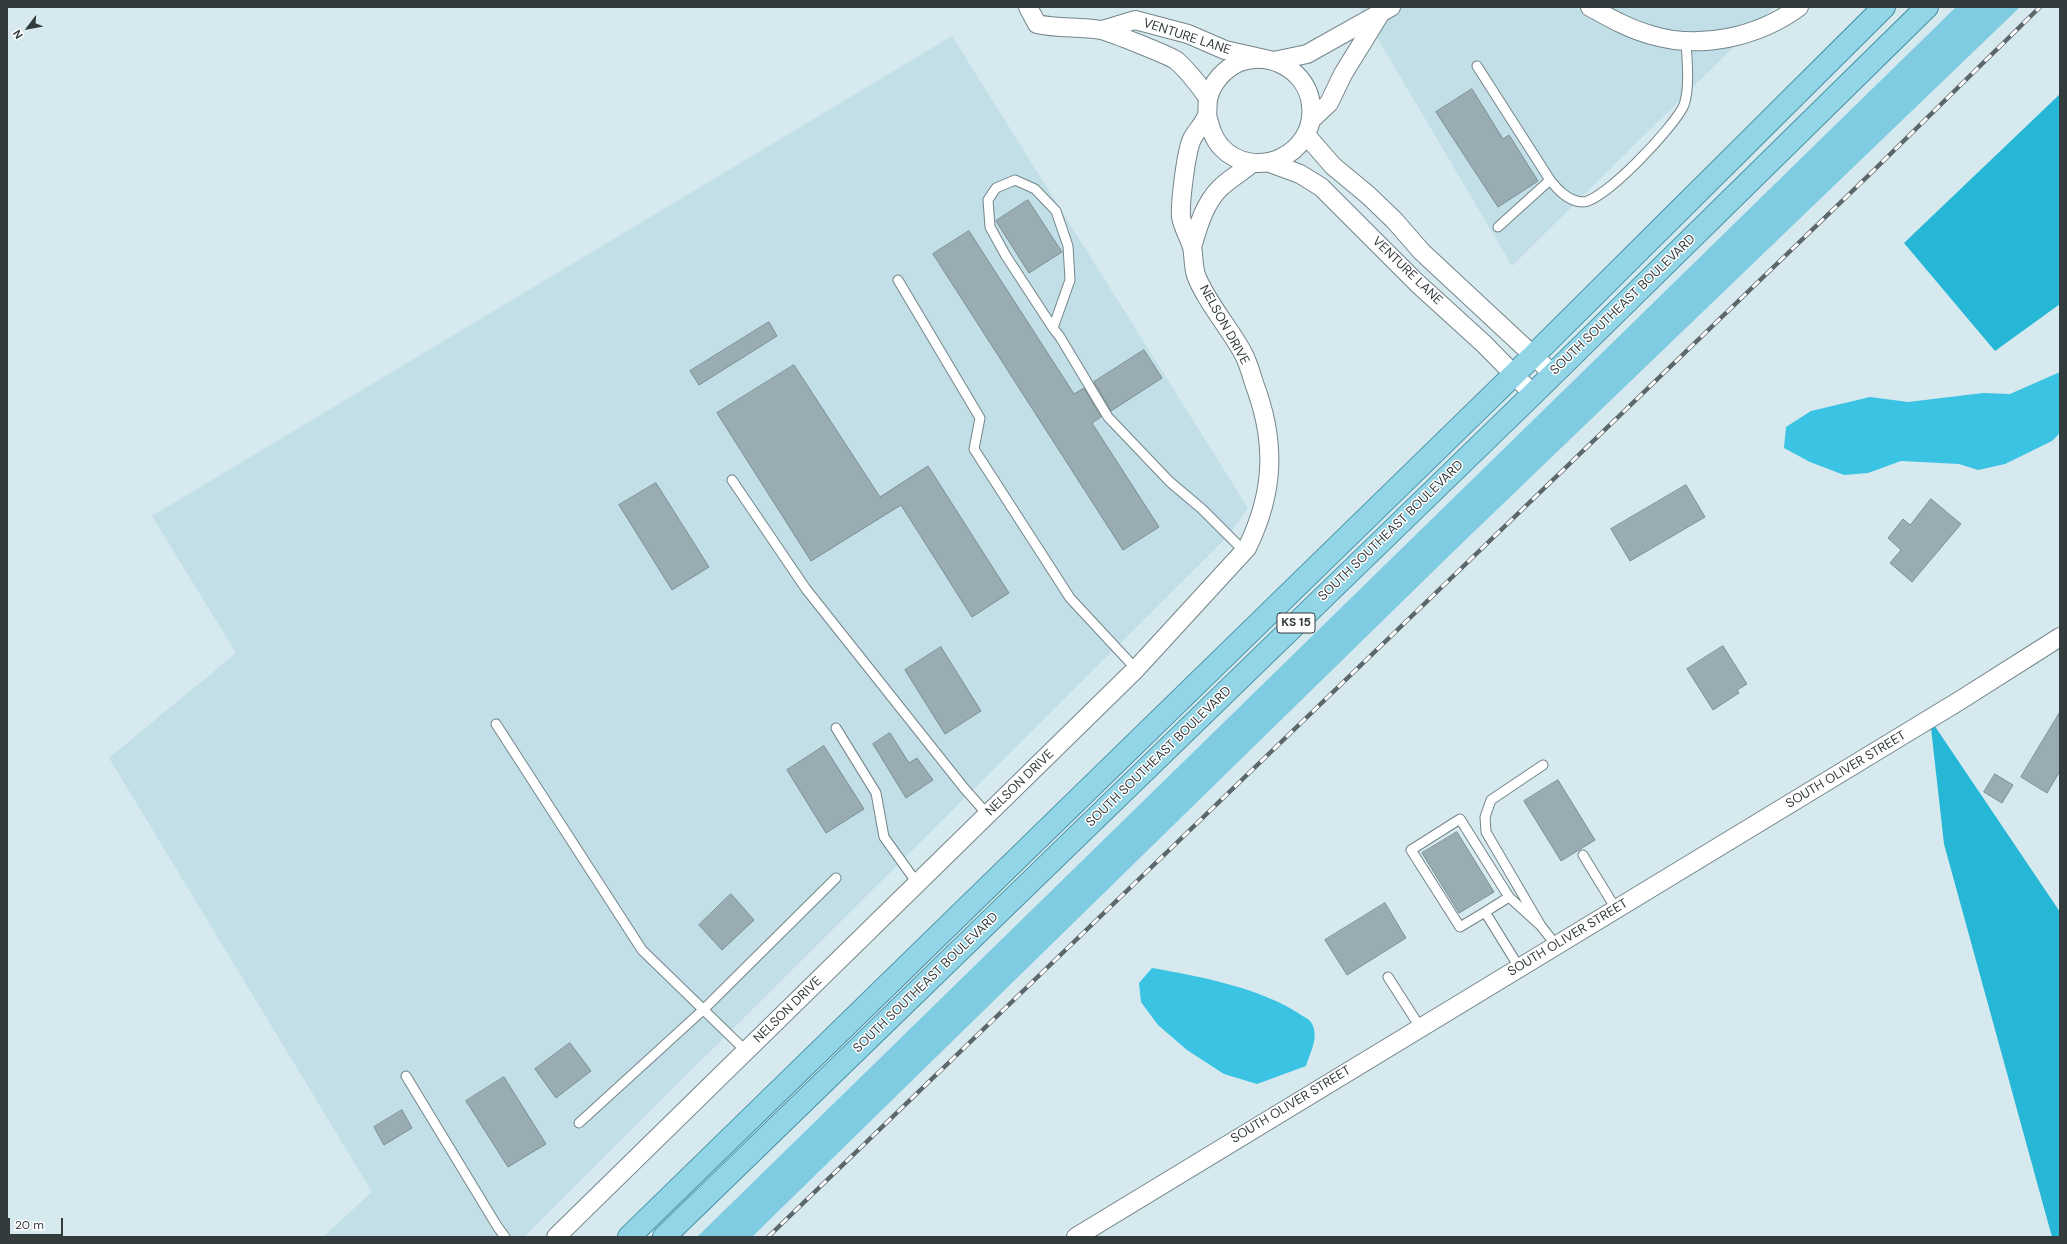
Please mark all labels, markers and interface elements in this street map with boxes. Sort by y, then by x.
north arrow [8,8,48,48]
street label: VENTURE LANE [1141,15,1233,59]
text: N [10,27,26,41]
street label: SOUTH SOUTHEAST BOULEVARD [1547,232,1699,378]
street label: VENTURE LANE [1369,234,1445,308]
street label: NELSON DRIVE [1196,282,1252,368]
street label: SOUTH SOUTHEAST BOULEVARD [1315,458,1467,604]
road number: KS 15 [1277,613,1315,633]
street label: SOUTH SOUTHEAST BOULEVARD [1083,684,1235,830]
street label: SOUTH OLIVER STREET [1783,728,1909,812]
street label: NELSON DRIVE [983,747,1057,819]
street label: SOUTH OLIVER STREET [1505,896,1631,980]
street label: SOUTH SOUTHEAST BOULEVARD [850,910,1002,1056]
street label: NELSON DRIVE [751,974,825,1046]
street label: SOUTH OLIVER STREET [1228,1063,1354,1147]
scale bar [10,1210,65,1236]
text: 20 m [15,1217,44,1233]

